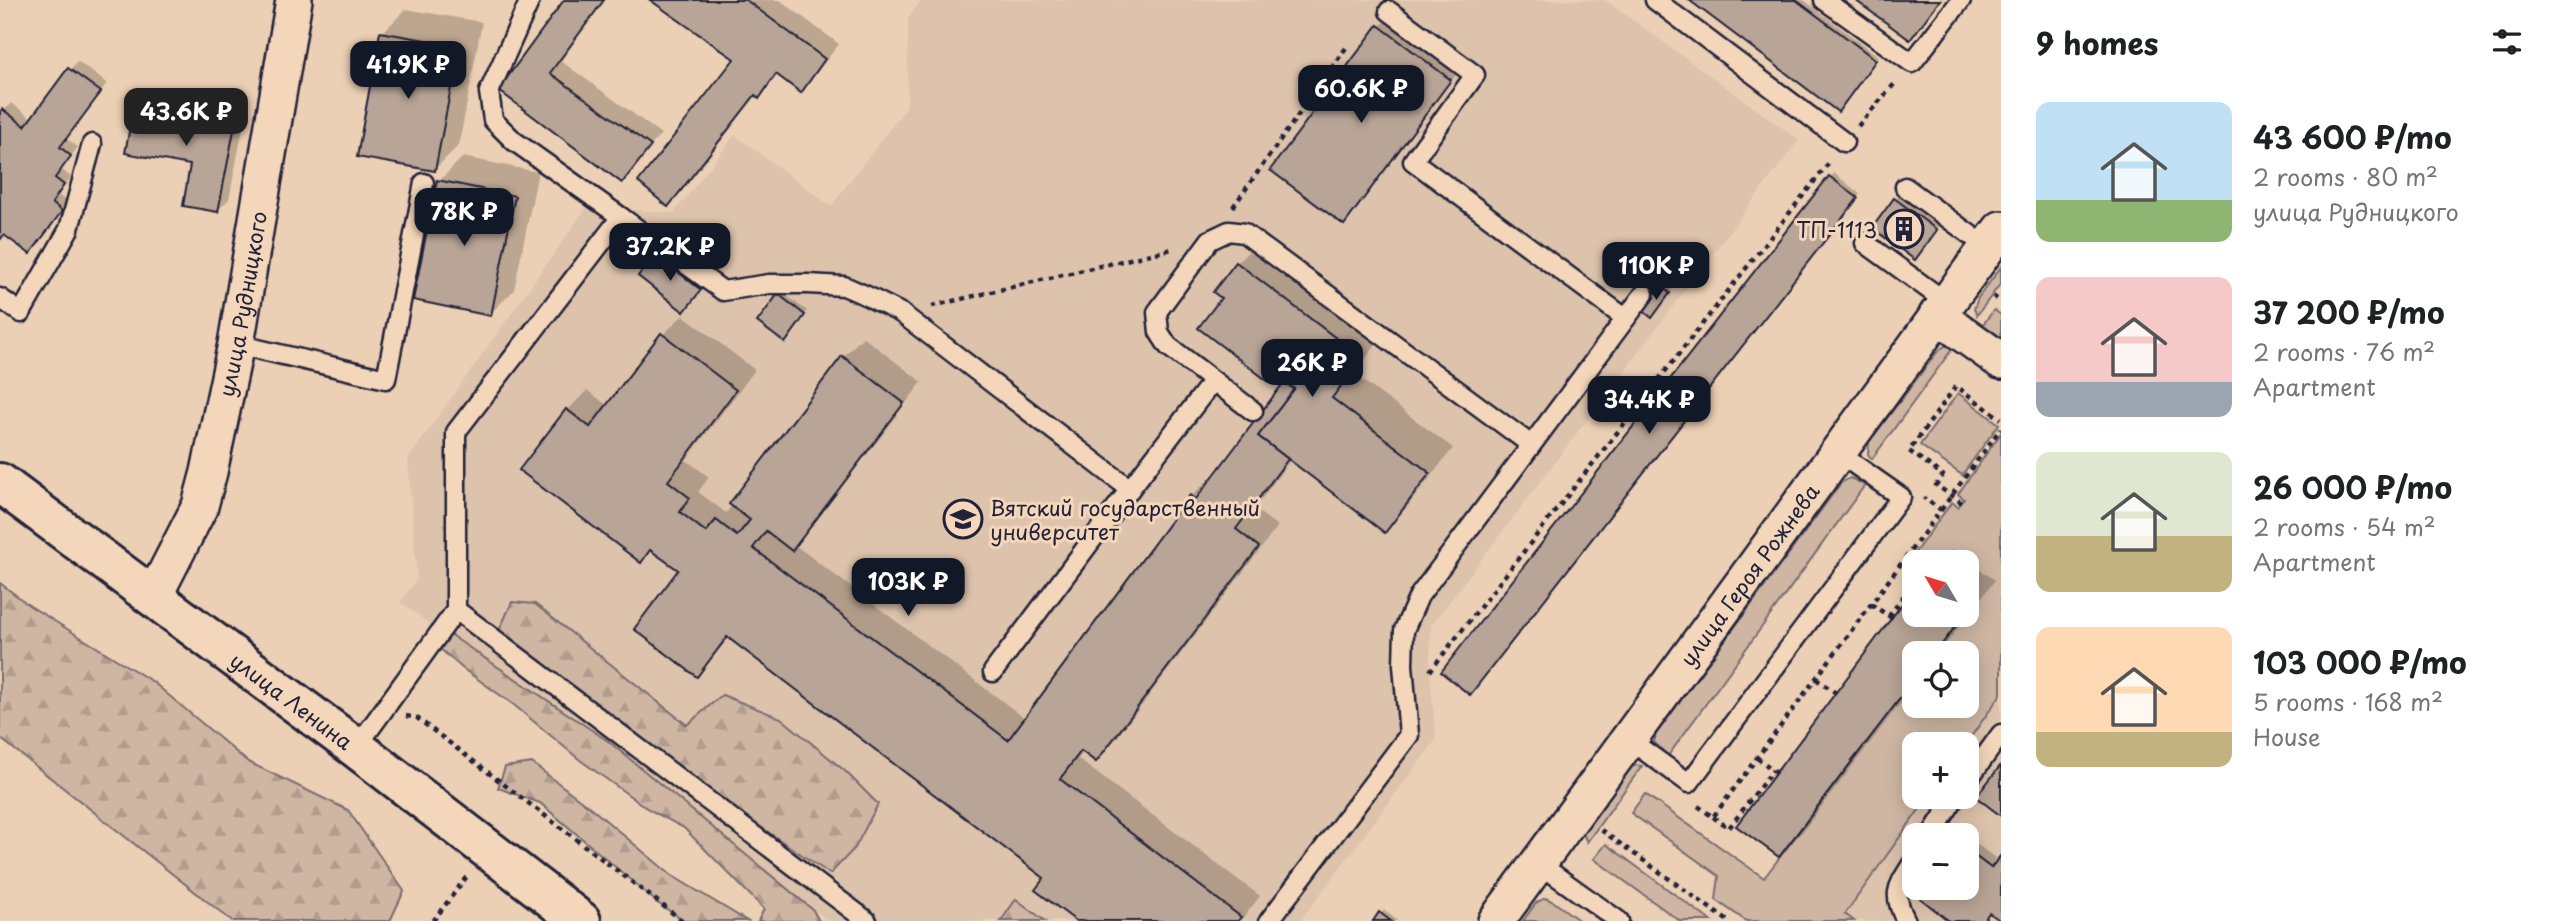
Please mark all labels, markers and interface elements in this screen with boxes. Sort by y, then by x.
text: 9 homes [2036,20,2158,65]
icon: filters [2488,23,2526,61]
pin: 41.9K ₽ [343,42,473,101]
text: 41.9K ₽ [366,46,450,81]
pin: 60.6K ₽ [1296,66,1426,125]
text: 60.6K ₽ [1314,70,1408,105]
pin: 43.6K ₽ [121,88,251,148]
text: 43.6K ₽ [140,93,232,128]
text: 43 600 ₽/mo [2253,114,2452,159]
icon: home [2092,130,2176,214]
text: 2 rooms · 80 m² [2253,159,2438,194]
pin: 78K ₽ [415,188,513,248]
text: 78K ₽ [431,193,498,228]
text: улица Рудницкого [2253,194,2459,229]
building icon: ТП-1113 [1883,208,1925,250]
street label: улица Рудницкого [209,209,274,399]
place label: ТП-1113 [1796,213,1877,245]
pin: 37.2K ₽ [605,224,735,283]
text: 37.2K ₽ [625,228,715,263]
pin: 110K ₽ [1599,243,1713,302]
text: 110K ₽ [1618,247,1694,282]
text: 37 200 ₽/mo [2253,289,2445,334]
icon: home [2092,305,2176,389]
text: 2 rooms · 76 m² [2253,334,2435,369]
pin: 26K ₽ [1263,340,1361,399]
text: 26K ₽ [1277,344,1347,379]
text: Apartment [2253,369,2376,404]
pin: 34.4K ₽ [1584,376,1714,436]
text: 34.4K ₽ [1604,381,1694,416]
text: 26 000 ₽/mo [2253,464,2452,509]
street label: улица Героя Рожнева [1671,477,1826,672]
icon: home [2092,480,2176,564]
place label: Вятский государственный университет [990,491,1260,547]
school or university icon: Вятский государственный университет [942,498,984,540]
text: 2 rooms · 54 m² [2253,509,2436,544]
text: Apartment [2253,544,2376,579]
north arrow [1902,550,1979,626]
map controls [1902,550,1979,900]
pin: 103K ₽ [851,558,965,618]
text: 103K ₽ [868,563,948,598]
text: 103 000 ₽/mo [2253,639,2467,684]
button: locate [1902,641,1979,718]
street label: улица Ленина [224,644,361,757]
icon: home [2092,655,2176,739]
text: 5 rooms · 168 m² [2253,684,2443,719]
text: House [2253,719,2320,754]
button: + [1902,732,1979,809]
button: − [1902,823,1979,900]

